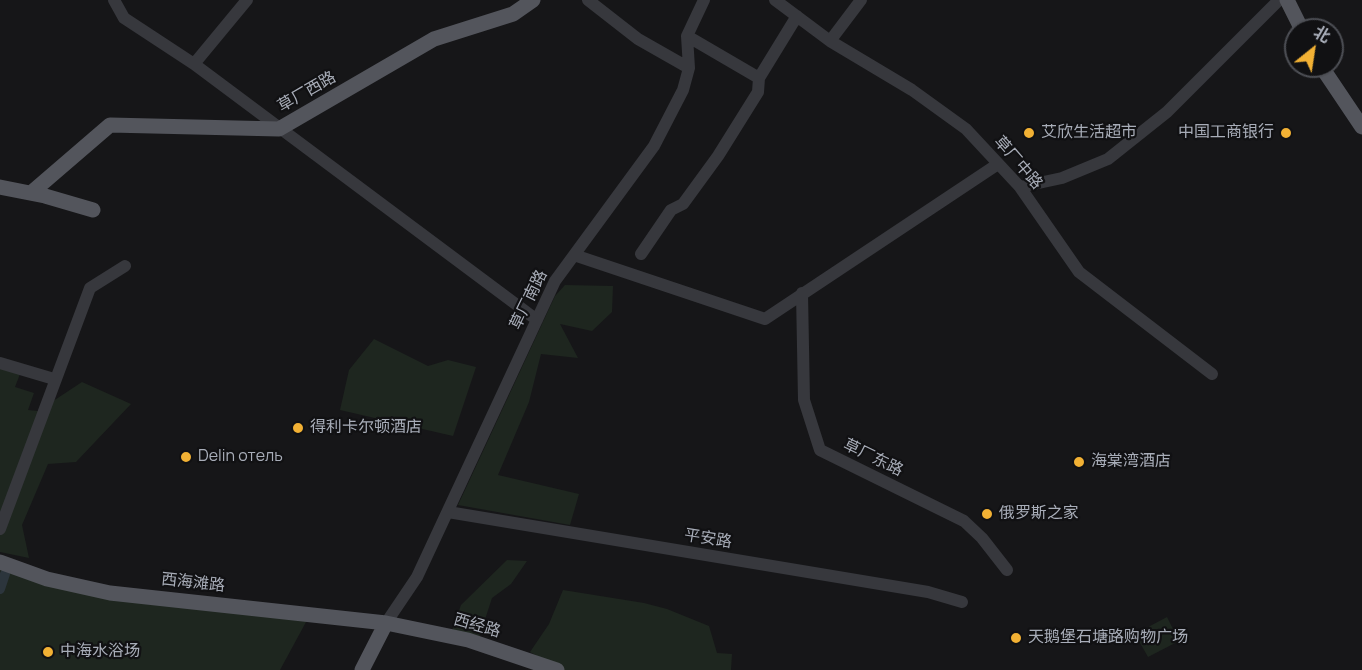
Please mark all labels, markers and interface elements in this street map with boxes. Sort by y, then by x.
north arrow [1284,18,1344,78]
text: 北 [1310,21,1334,48]
street label: 草厂西路 [274,68,340,116]
place label: 艾欣生活超市 [1041,123,1137,143]
place label: 中国工商银行 [1178,123,1274,143]
marker: 艾欣生活超市 [1022,126,1036,140]
marker: 中国工商银行 [1279,126,1293,140]
street label: 草厂中路 [990,133,1046,193]
street label: 草厂南路 [506,267,552,333]
place label: 得利卡尔顿酒店 [310,418,422,438]
marker: 得利卡尔顿酒店 [291,421,305,435]
street label: 草厂东路 [840,435,906,481]
place label: Delin отель [198,447,283,467]
marker: Delin отель [179,450,193,464]
place label: 海棠湾酒店 [1091,452,1171,472]
marker: 海棠湾酒店 [1072,455,1086,469]
place label: 俄罗斯之家 [999,504,1079,524]
marker: 俄罗斯之家 [980,507,994,521]
street label: 平安路 [683,526,733,552]
street label: 西海滩路 [160,570,226,596]
street label: 西经路 [451,610,503,642]
place label: 天鹅堡石塘路购物广场 [1028,628,1188,648]
marker: 天鹅堡石塘路购物广场 [1009,631,1023,645]
place label: 中海水浴场 [60,642,140,662]
marker: 中海水浴场 [41,645,55,659]

